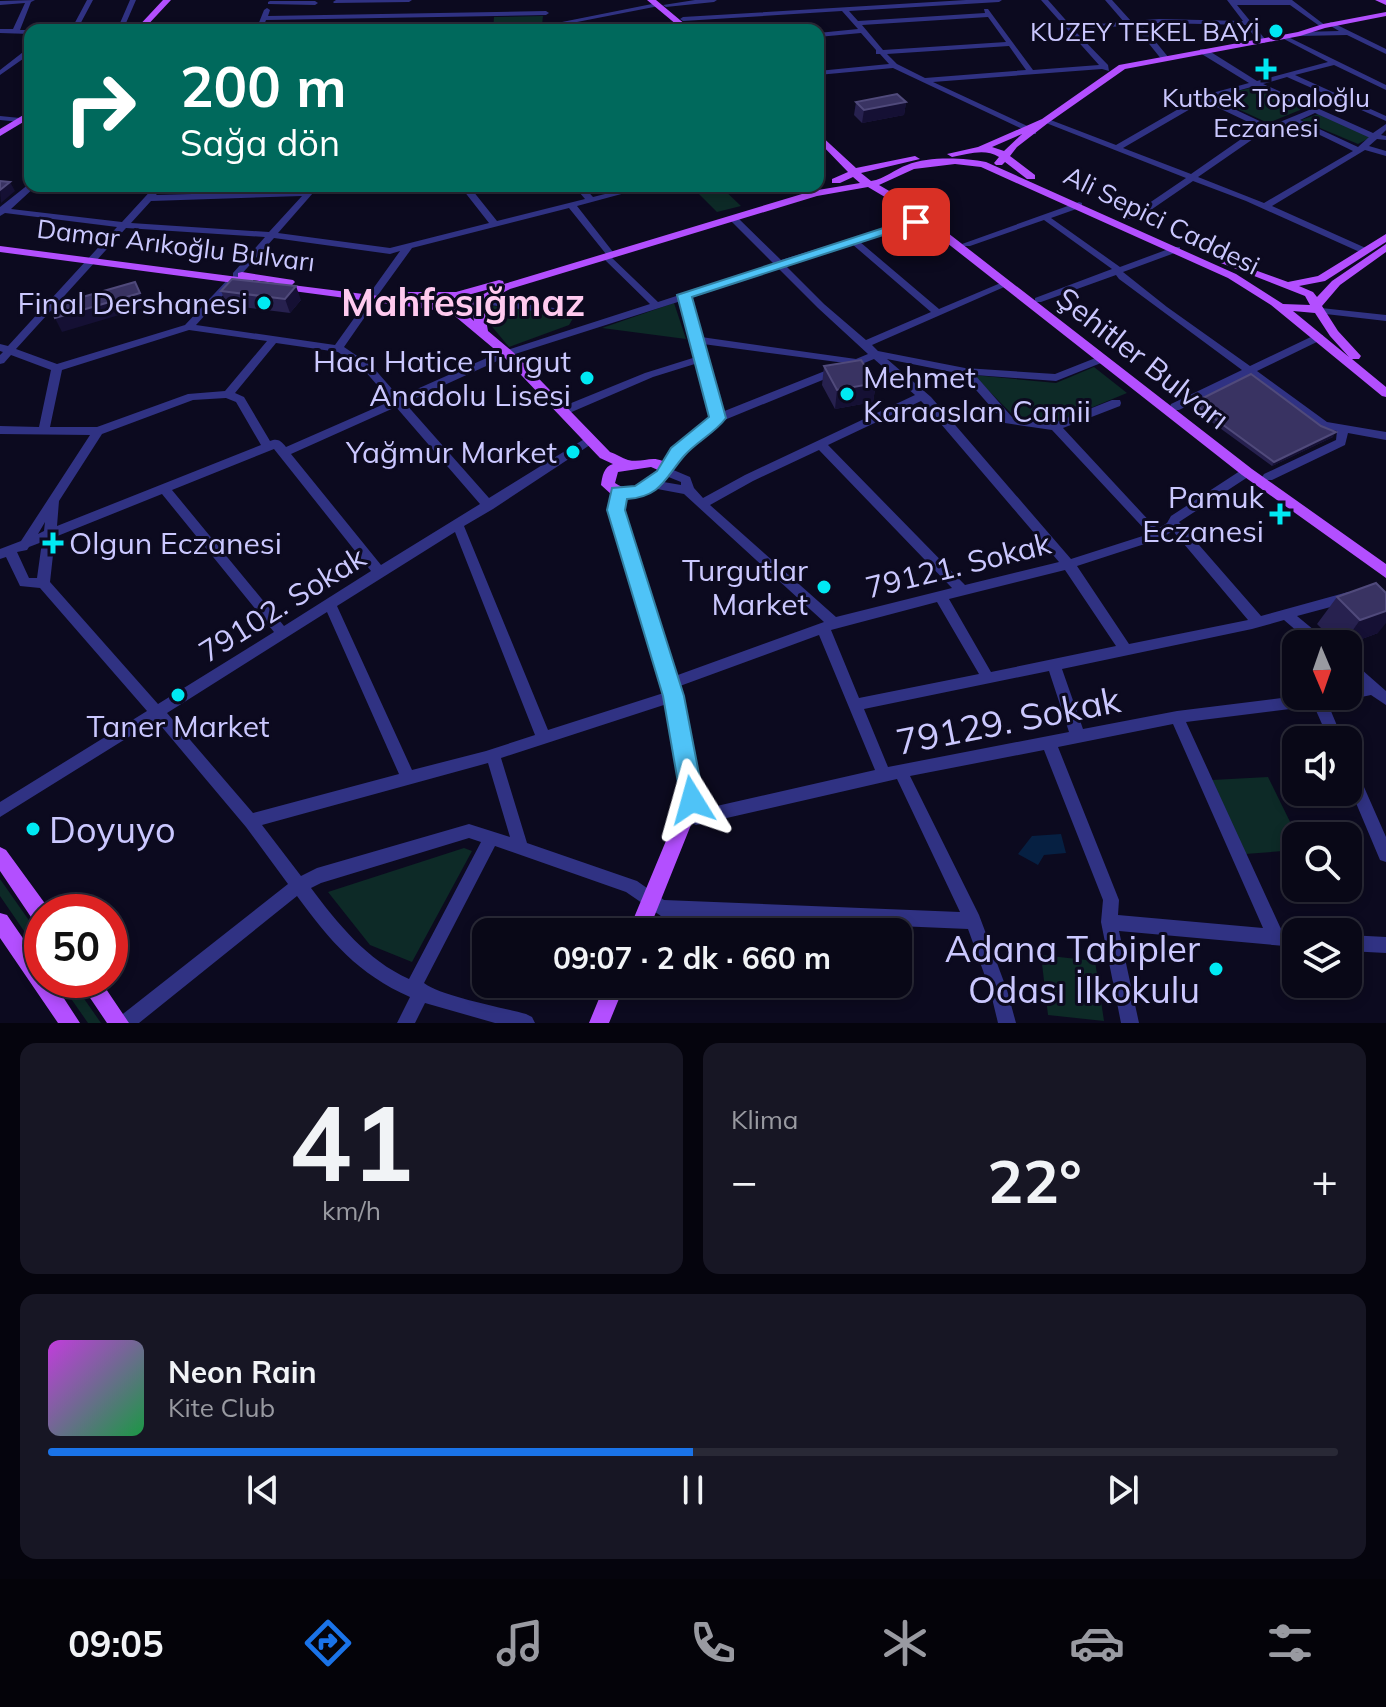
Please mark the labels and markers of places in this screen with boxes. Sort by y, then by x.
place label: KUZEY TEKEL BAYİ [1030,15,1260,48]
marker: KUZEY TEKEL BAYİ [1267,22,1285,40]
marker: Kutbek Topaloğlu Eczanesi [1257,60,1275,78]
place label: Kutbek Topaloğlu Eczanesi [1162,81,1370,144]
pin [882,188,950,256]
place label: Final Dershanesi [18,284,248,322]
marker: Final Dershanesi [255,294,273,312]
place label: Hacı Hatice Turgut Anadolu Lisesi [313,342,571,414]
place label: Mehmet Karaaslan Camii [863,358,1091,430]
marker: Hacı Hatice Turgut Anadolu Lisesi [578,369,596,387]
marker: Mehmet Karaaslan Camii [838,385,856,403]
place label: Yağmur Market [345,433,557,471]
marker: Yağmur Market [564,443,582,461]
place label: Pamuk Eczanesi [1142,478,1265,550]
marker: Pamuk Eczanesi [1271,505,1289,523]
place label: Olgun Eczanesi [69,524,282,562]
marker: Olgun Eczanesi [44,534,62,552]
place label: Turgutlar Market [682,551,808,623]
marker: Turgutlar Market [815,578,833,596]
marker: Taner Market [169,686,187,704]
place label: Taner Market [87,707,269,745]
place label: Doyuyo [49,807,175,852]
marker: Doyuyo [24,820,42,838]
place label: Adana Tabipler Odası İlkokulu [945,926,1200,1012]
marker: Adana Tabipler Odası İlkokulu [1207,960,1225,978]

